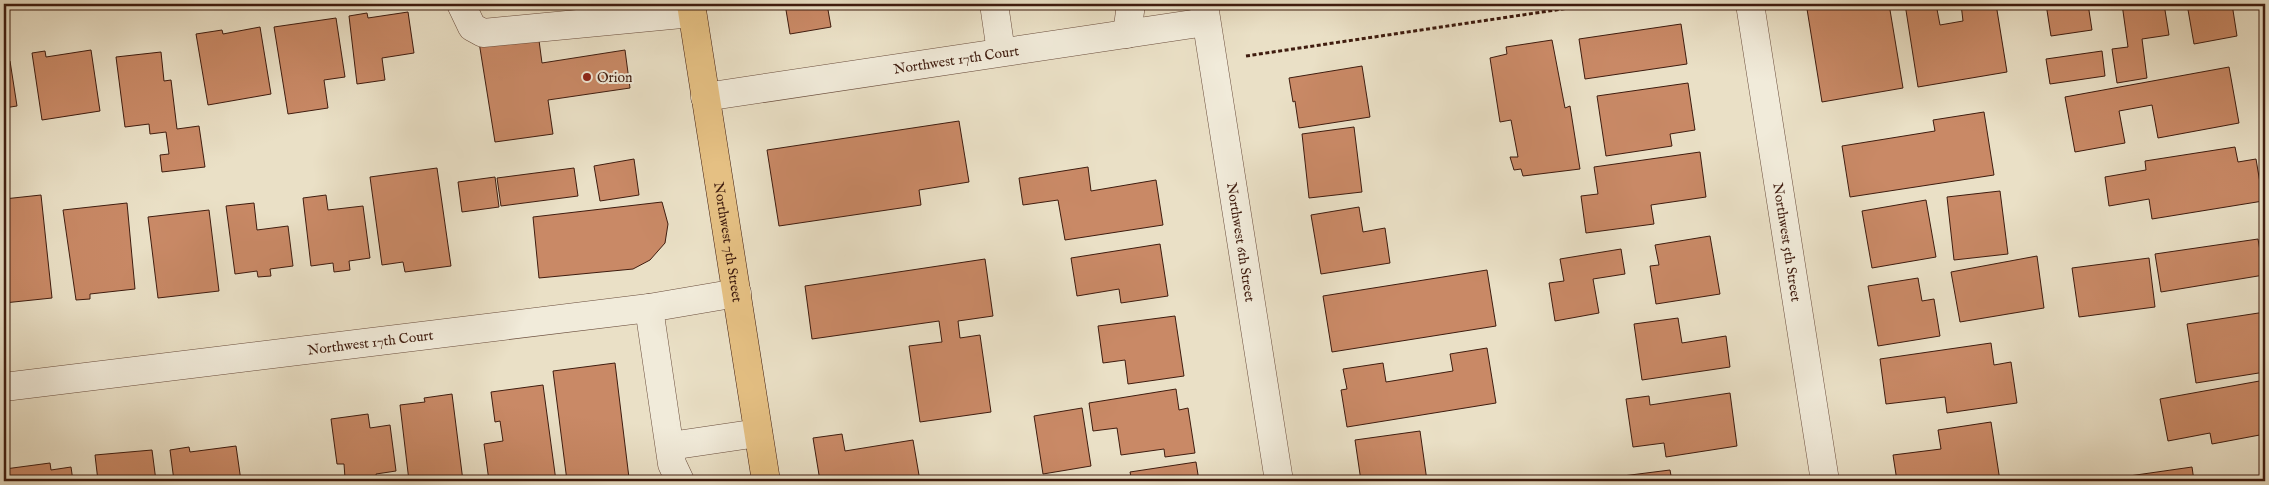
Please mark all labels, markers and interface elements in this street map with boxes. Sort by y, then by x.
street label: Northwest 17th Court [892,42,1020,79]
place label: Orion [597,69,633,87]
marker: Orion [581,71,593,83]
street label: Northwest 7th Street [709,181,746,304]
street label: Northwest 6th Street [1222,181,1259,304]
street label: Northwest 5th Street [1768,182,1805,303]
street label: Northwest 17th Court [306,326,435,360]

